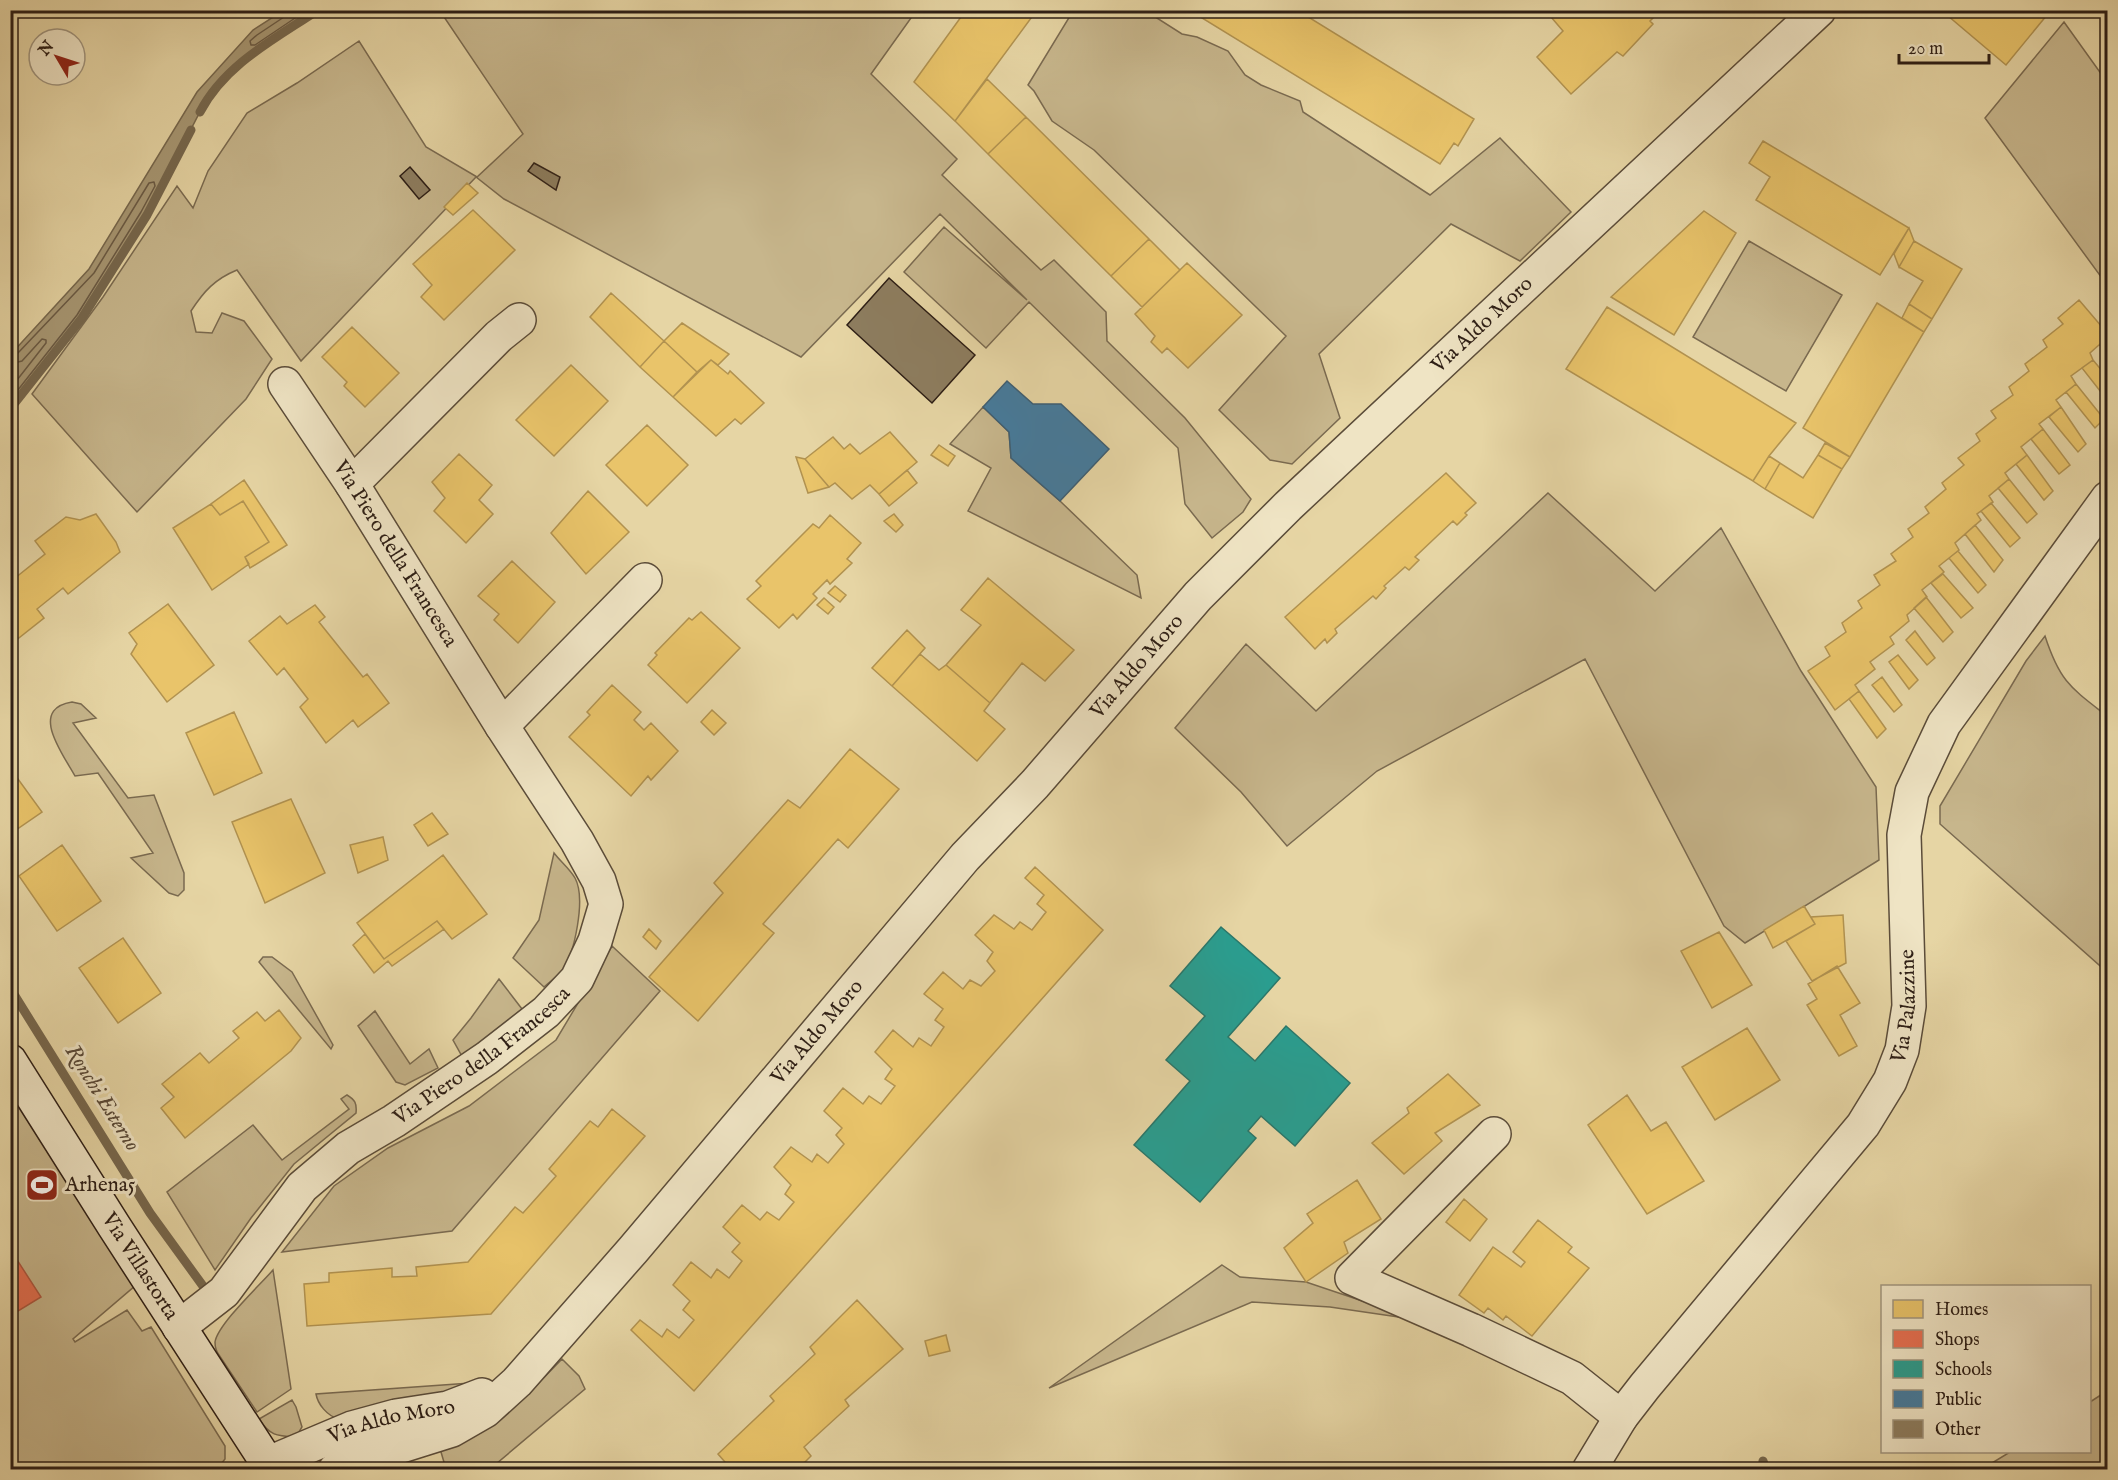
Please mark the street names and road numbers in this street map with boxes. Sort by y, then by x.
street label: Via Aldo Moro [1425,271,1539,380]
street label: Via Piero della Francesca [326,455,464,653]
street label: Via Aldo Moro [1084,608,1190,725]
street label: Via Palazzine [1884,948,1923,1068]
street label: Via Aldo Moro [764,974,869,1091]
street label: Via Piero della Francesca [387,980,577,1132]
street label: Via Villastorta [95,1207,185,1326]
street label: Via Aldo Moro [323,1393,459,1451]

